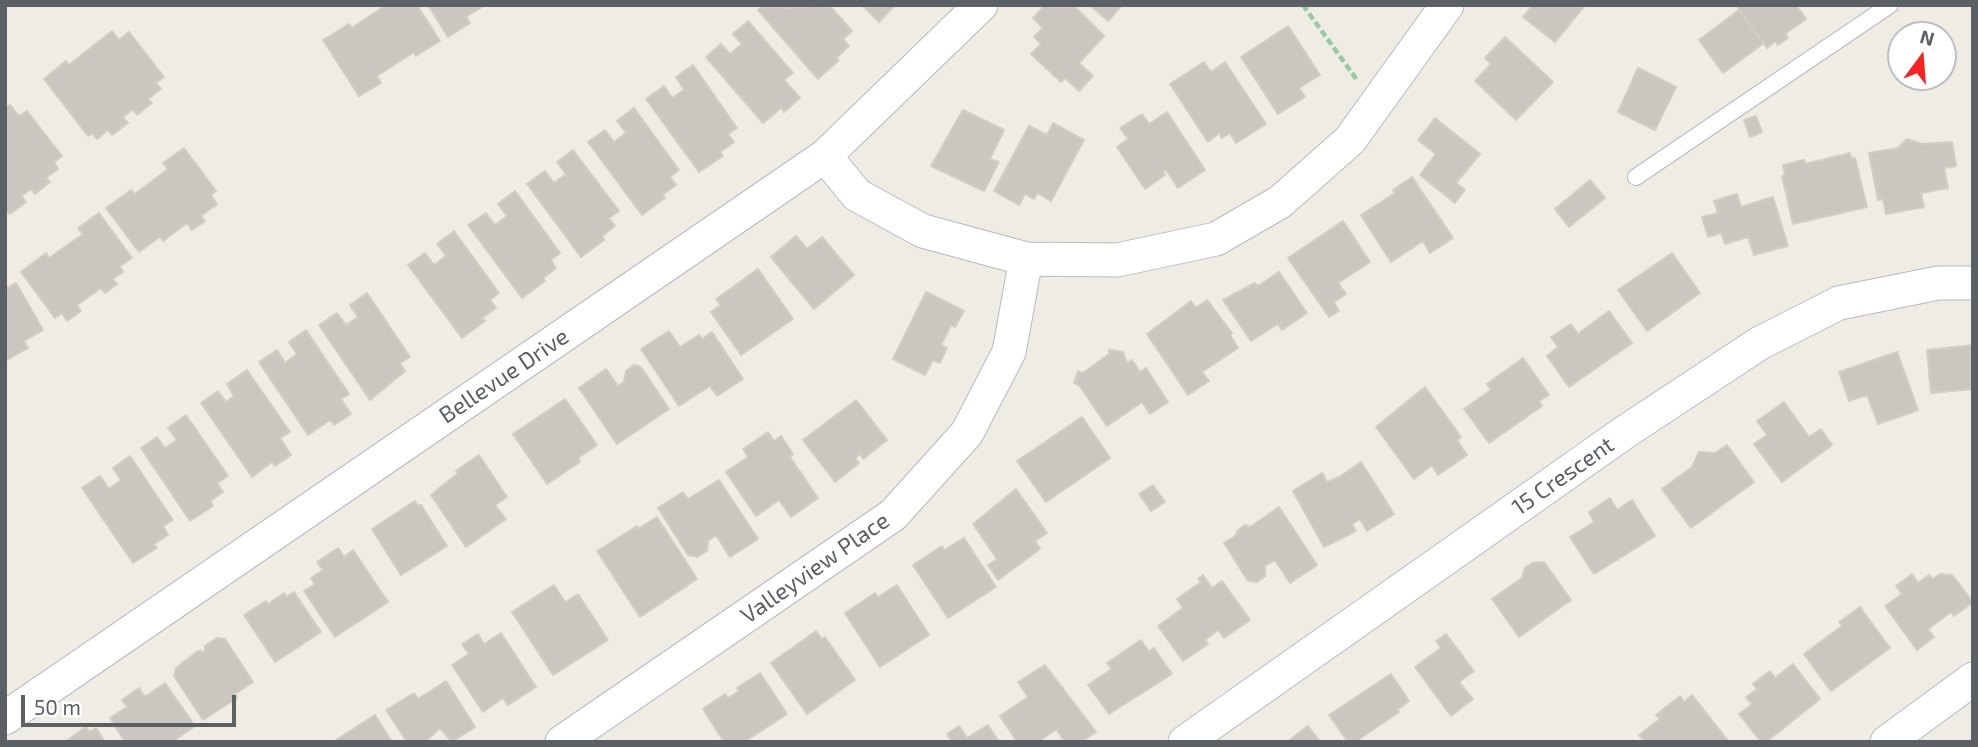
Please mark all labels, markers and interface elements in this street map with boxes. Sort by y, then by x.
north arrow [1887,21,1957,91]
text: N [1918,24,1937,50]
street label: Bellevue Drive [434,323,574,429]
street label: 15 Crescent [1507,431,1619,521]
street label: Valleyview Place [735,507,895,629]
scale bar [24,680,240,724]
text: 50 m [34,694,81,719]

